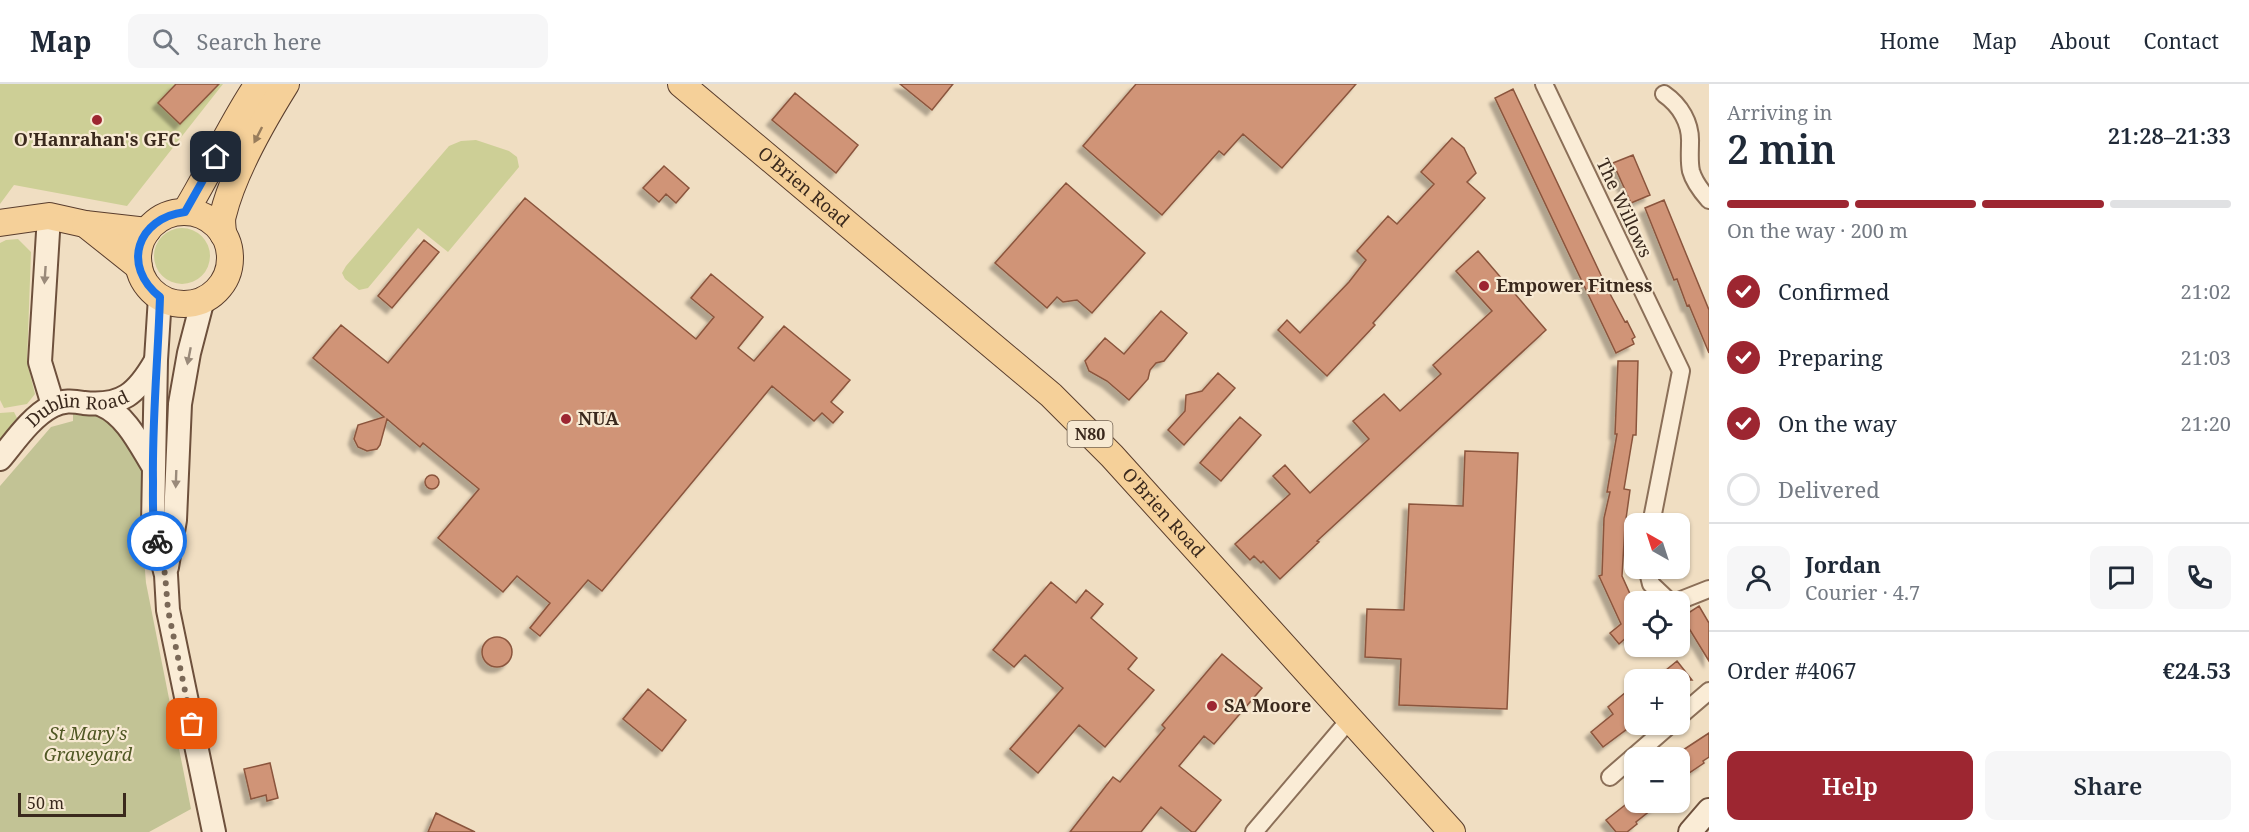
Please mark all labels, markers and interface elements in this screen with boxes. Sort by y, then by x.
search box [128,14,548,68]
text: Map [30,22,92,60]
icon: search [149,25,182,58]
text: Search here [197,26,321,56]
text: Home [1880,27,1940,55]
text: Map [1973,27,2017,55]
text: About [2050,27,2111,55]
text: Contact [2144,27,2219,55]
text: Arriving in [1727,99,1832,126]
marker: O'Hanrahan's GFC [90,113,104,127]
text: 21:28–21:33 [2108,120,2231,150]
text: 2 min [1727,122,1836,175]
one-way arrow [253,126,263,144]
place label: O'Hanrahan's GFC [14,127,180,151]
pin [190,131,241,182]
icon: home [199,140,232,173]
street label: O'Brien Road [753,141,855,232]
street label: The Willows [1592,154,1658,261]
text: On the way · 200 m [1727,217,1908,244]
one-way arrow [41,265,50,284]
place label: Empower Fitness [1496,273,1653,297]
icon: check [1727,275,1760,308]
text: Confirmed [1778,276,1889,306]
text: 21:02 [2181,278,2231,305]
marker: Empower Fitness [1477,279,1491,293]
icon: check [1727,341,1760,374]
text: Preparing [1778,342,1883,372]
text: 21:03 [2181,344,2231,371]
one-way arrow [184,347,193,366]
street label: Dublin Road [20,384,132,432]
place label: NUA [578,406,619,430]
icon: check [1727,407,1760,440]
text: On the way [1778,408,1897,438]
text: 21:20 [2181,410,2231,437]
marker: NUA [559,412,573,426]
road number: N80 [1068,421,1112,447]
street label: O'Brien Road [1117,462,1211,562]
one-way arrow [172,469,181,488]
text: Delivered [1778,474,1880,504]
courier [127,511,187,571]
north arrow [1624,513,1690,579]
map controls [1624,513,1690,813]
icon: bike [141,525,174,558]
button: person [1727,546,1790,609]
button: chat [2090,546,2153,609]
button: phone [2168,546,2231,609]
text: Jordan [1805,549,1881,579]
text: Courier · 4.7 [1805,579,1920,606]
button: locate [1624,591,1690,657]
text: Order #4067 [1727,655,1857,685]
text: €24.53 [2163,655,2231,685]
button: + [1624,669,1690,735]
place label: SA Moore [1224,693,1311,717]
pin [166,698,217,749]
marker: SA Moore [1205,699,1219,713]
icon: bag [175,707,208,740]
park label: St Mary's Graveyard [44,721,133,766]
button: − [1624,747,1690,813]
button: Help [1727,751,1973,820]
button: Share [1985,751,2231,820]
scale bar [18,790,126,818]
text: 50 m [27,792,64,814]

